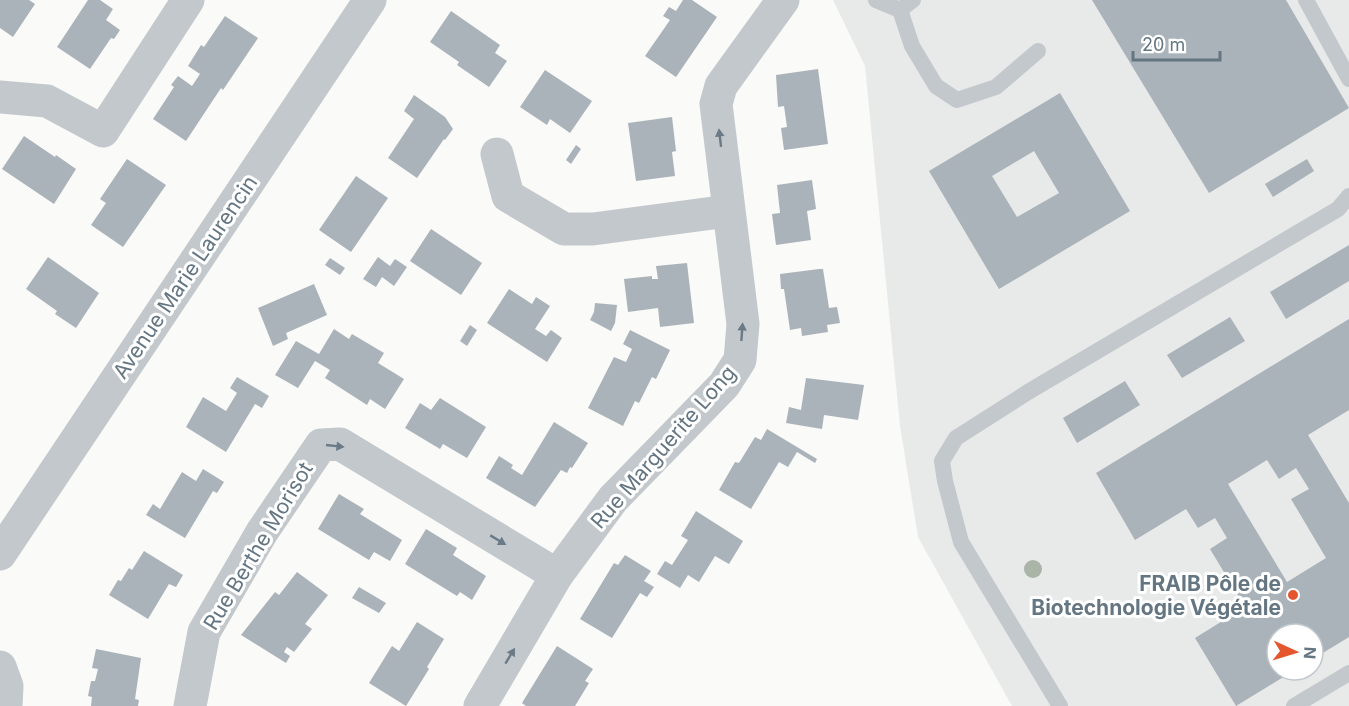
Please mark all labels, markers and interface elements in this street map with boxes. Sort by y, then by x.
scale bar [1133,24,1220,62]
text: 20 m [1142,34,1185,55]
one-way arrow [715,129,725,148]
street label: Avenue Marie Laurencin [108,171,262,383]
one-way arrow [738,322,747,341]
street label: Rue Marguerite Long [585,360,741,534]
one-way arrow [326,441,345,451]
street label: Rue Berthe Morisot [198,458,318,634]
one-way arrow [490,534,506,545]
place label: FRAIB Pôle de Biotechnologie Végétale [1031,571,1281,620]
marker: FRAIB Pôle de Biotechnologie Végétale [1286,588,1300,602]
north arrow [1265,622,1325,682]
text: N [1300,646,1320,660]
one-way arrow [505,648,516,664]

